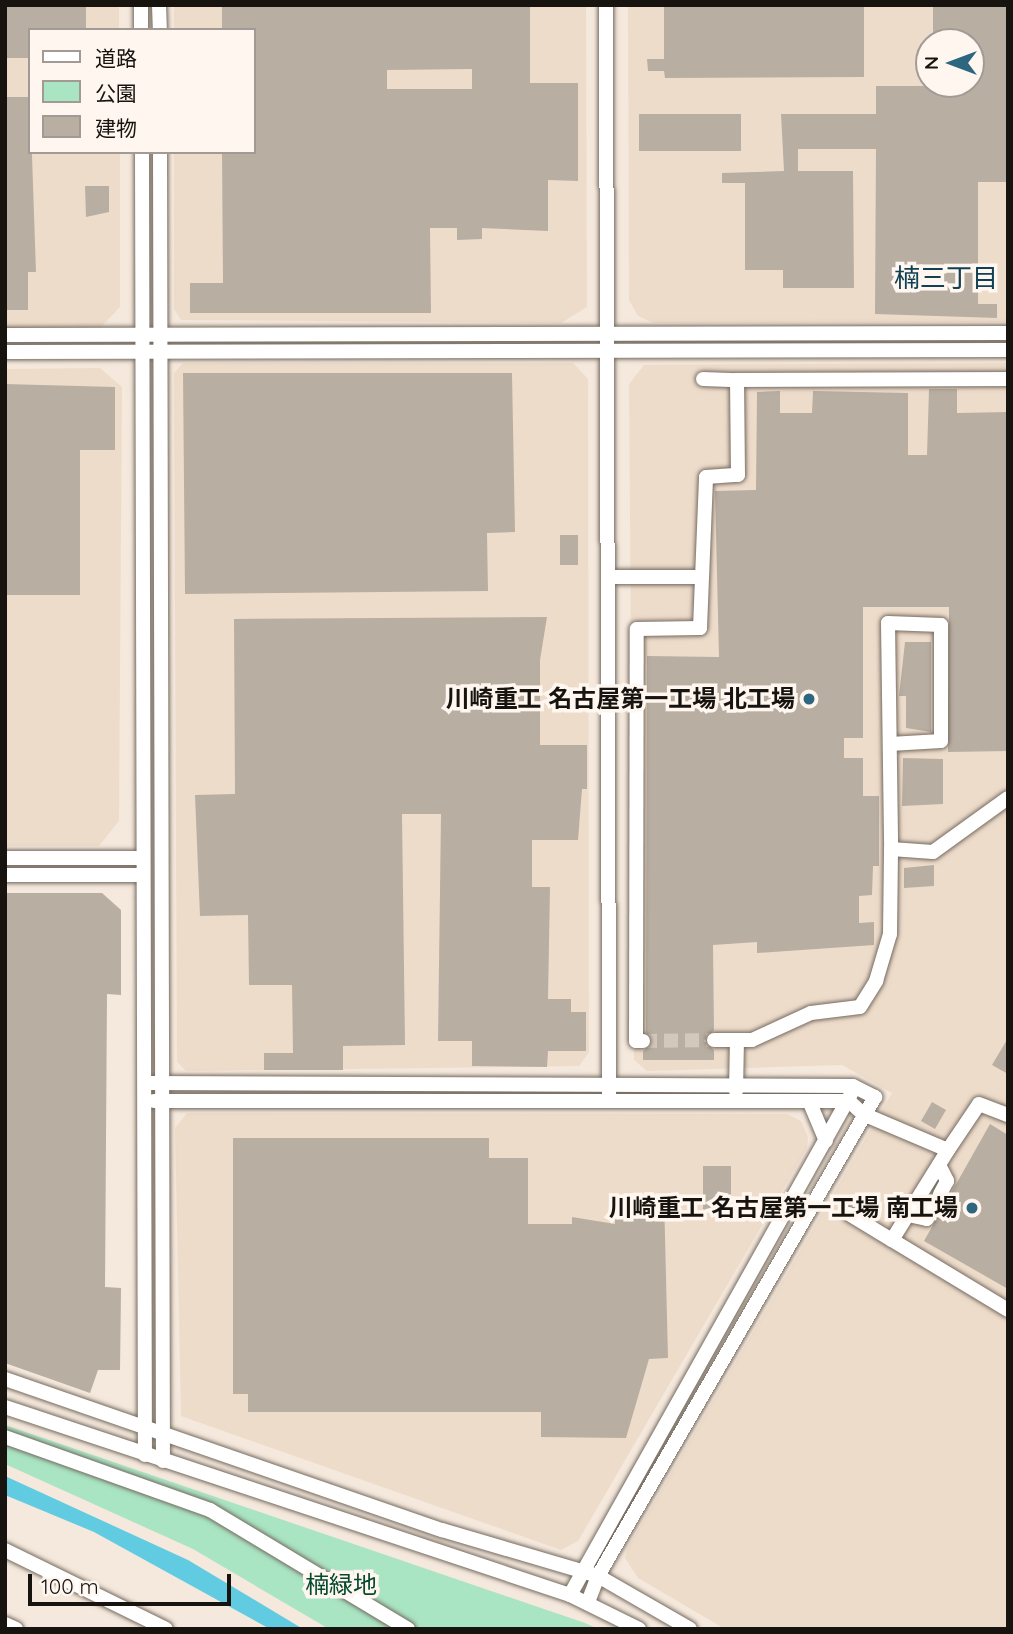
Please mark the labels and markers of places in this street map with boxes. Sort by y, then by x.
place label: 川崎重工 名古屋第一工場 北工場 [446,685,795,713]
marker: 川崎重工 名古屋第一工場 北工場 [801,691,817,707]
place label: 川崎重工 名古屋第一工場 南工場 [609,1194,958,1222]
marker: 川崎重工 名古屋第一工場 南工場 [964,1200,980,1216]

